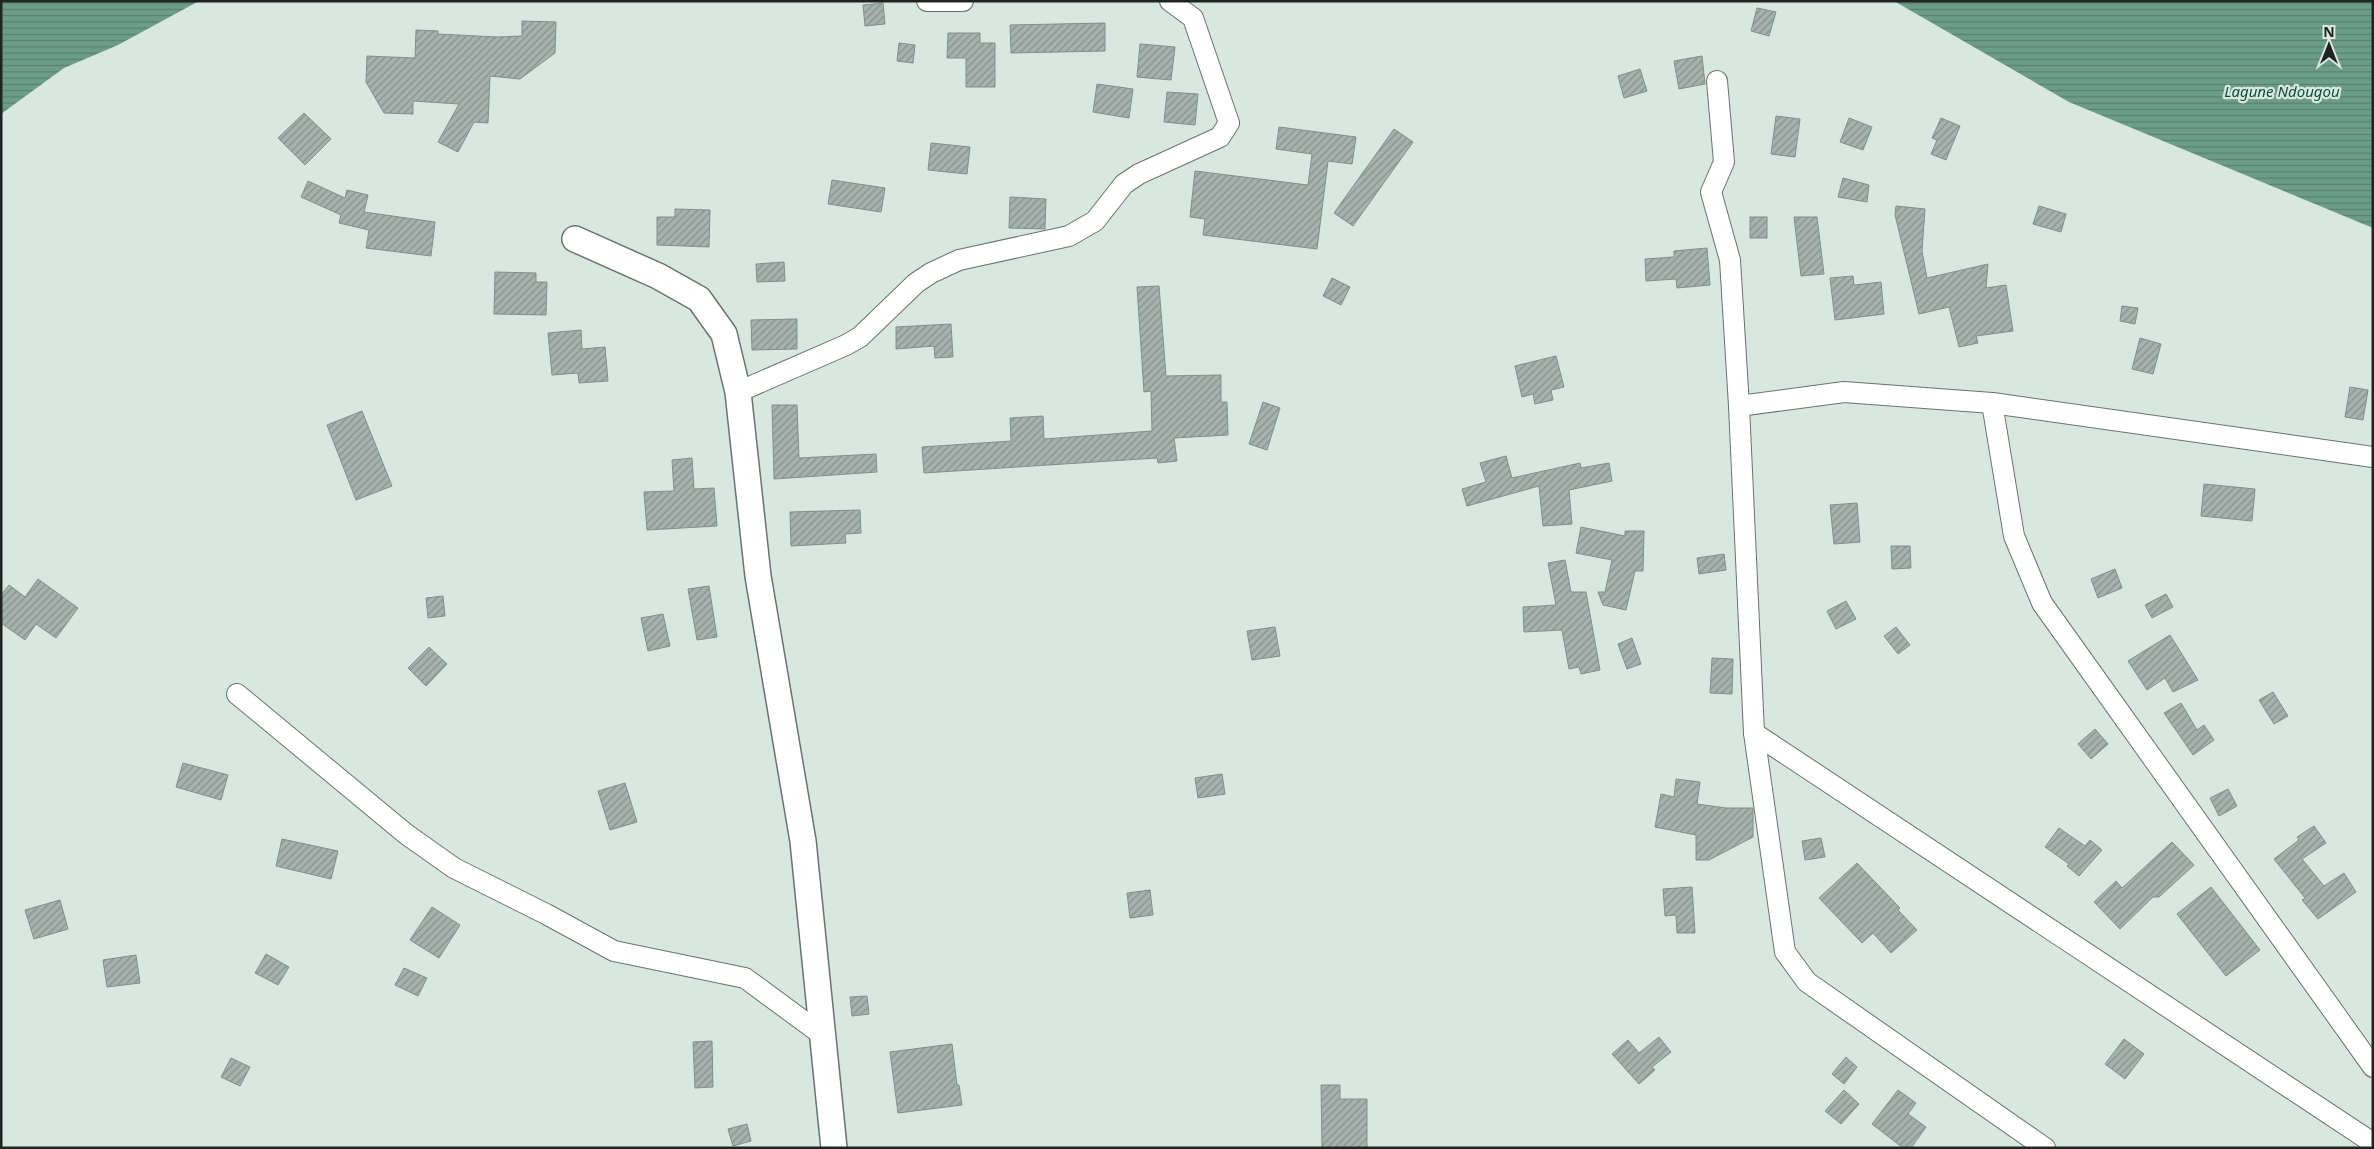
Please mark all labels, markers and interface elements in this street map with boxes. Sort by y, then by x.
north arrow [2304,20,2354,70]
text: N [2323,22,2335,41]
water label: Lagune Ndougou [2224,81,2340,101]

